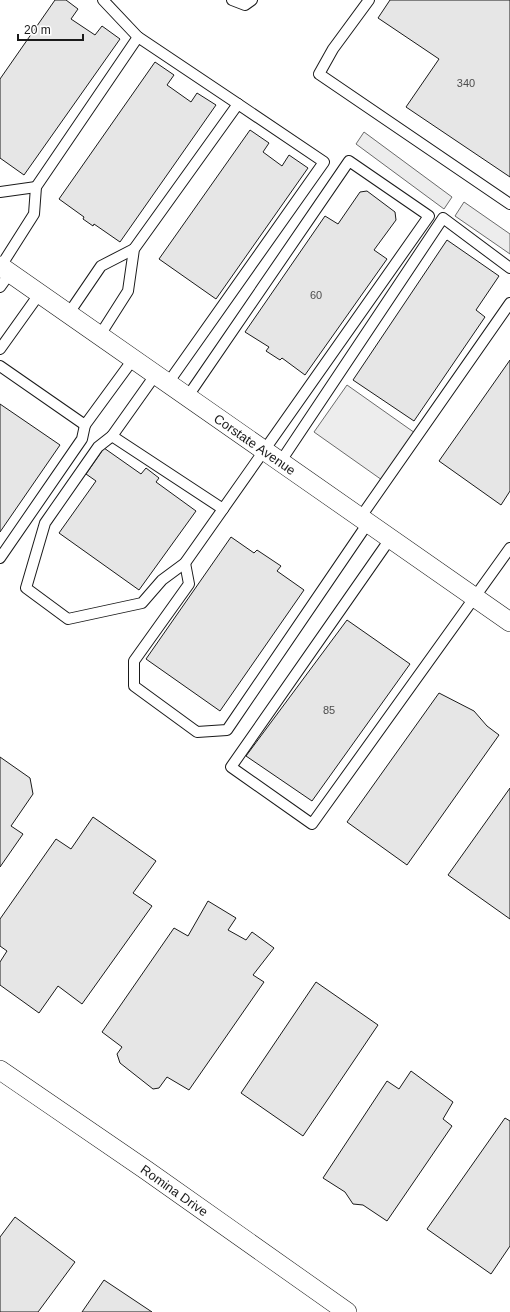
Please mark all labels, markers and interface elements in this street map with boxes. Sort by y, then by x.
scale bar [18,16,83,42]
text: 20 m [24,23,51,37]
house number: 340 [457,77,475,89]
house number: 60 [310,289,322,301]
street label: Corstate Avenue [211,410,299,478]
house number: 85 [323,704,335,716]
street label: Romina Drive [138,1161,211,1219]

